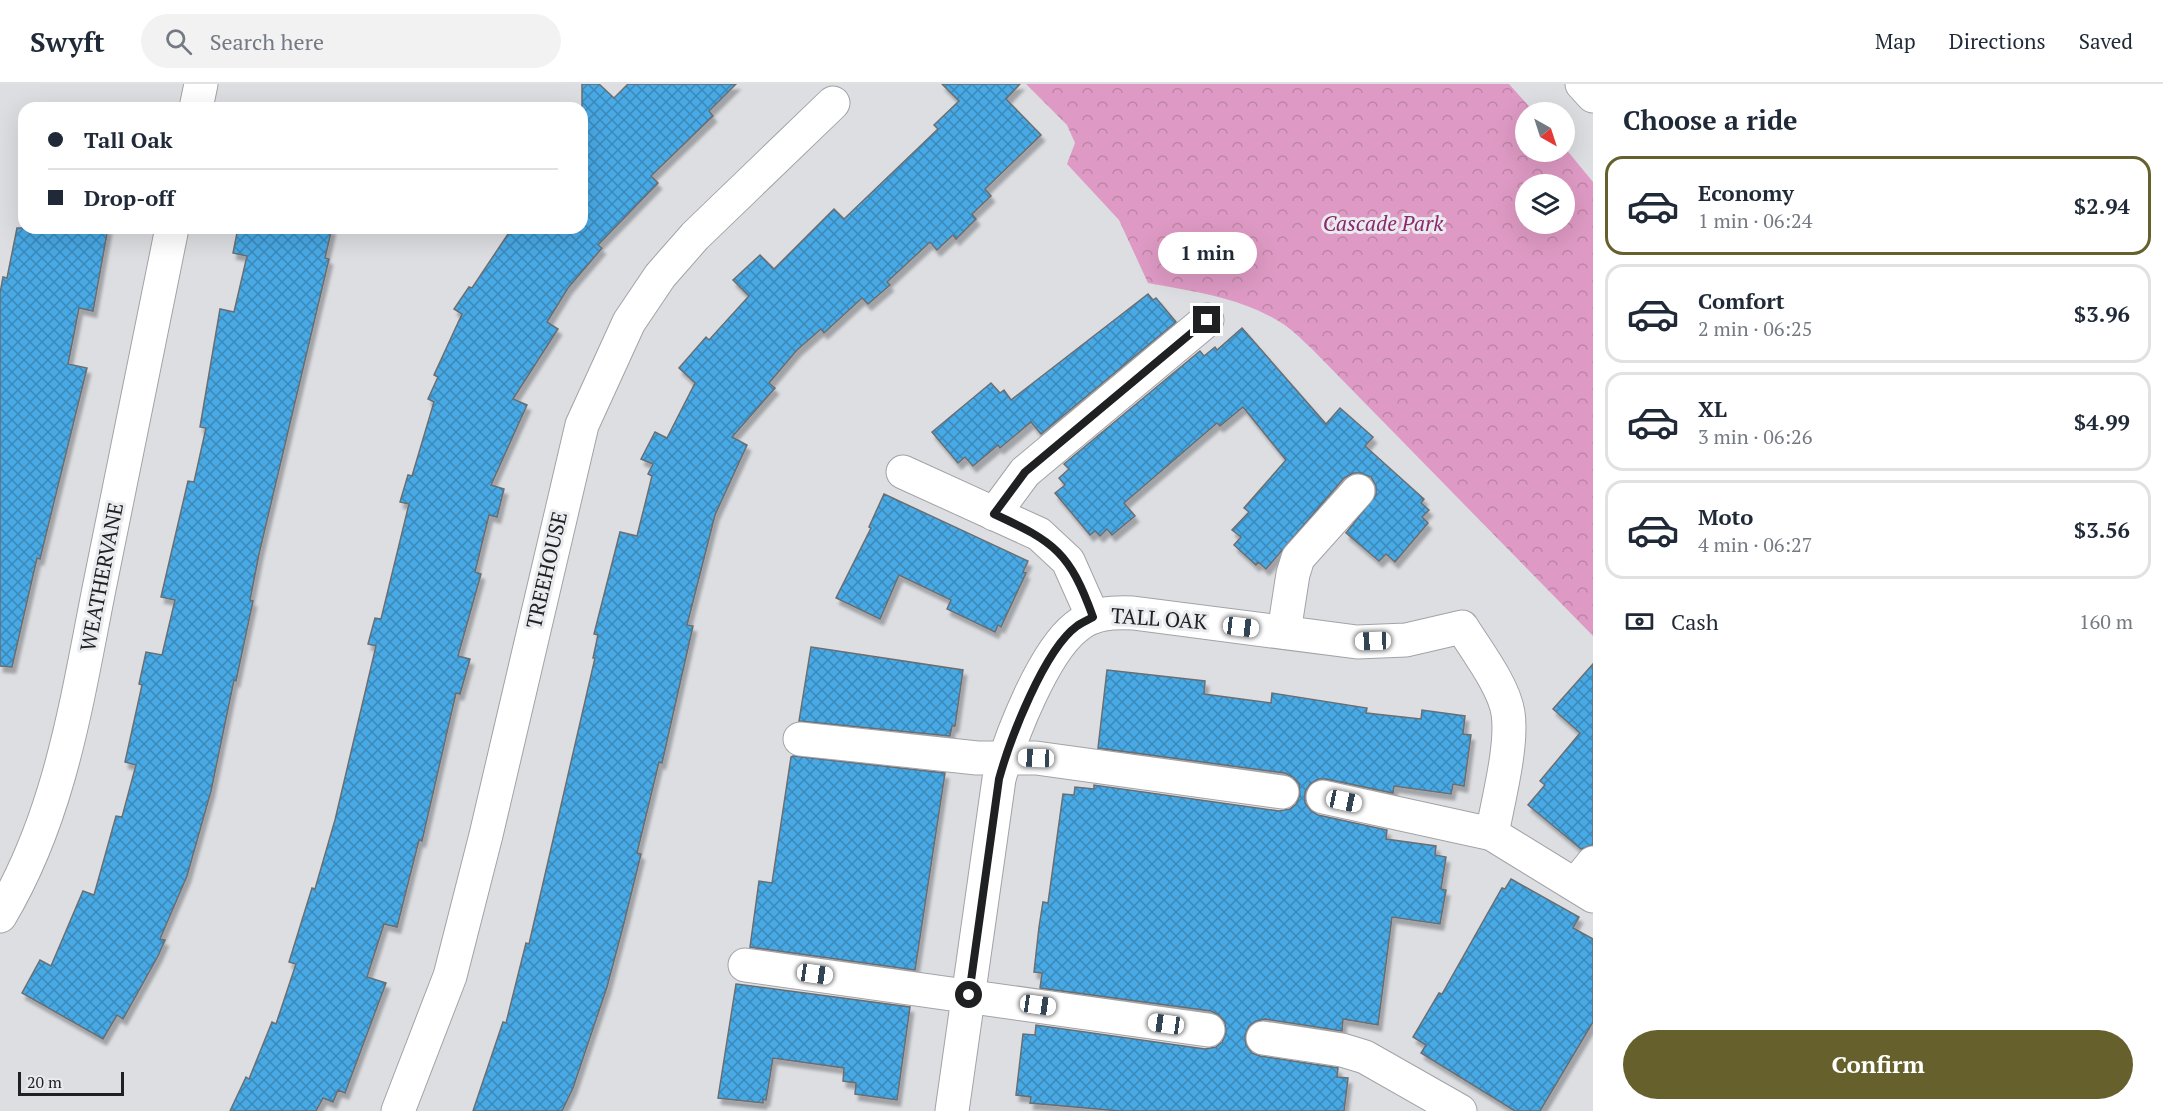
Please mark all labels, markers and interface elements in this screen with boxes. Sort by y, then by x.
search box [141,14,561,68]
text: Swyft [30,23,105,60]
icon: search [162,25,195,58]
text: Search here [210,27,324,56]
text: Map [1875,27,1916,55]
text: Directions [1949,27,2046,55]
text: Saved [2079,27,2133,55]
north arrow [1515,102,1575,162]
map controls [1515,102,1575,234]
text: Choose a ride [1623,102,1798,138]
text: Tall Oak [84,125,172,154]
button: layers [1515,174,1575,234]
text: Economy [1698,178,1794,207]
icon: car [1626,179,1680,233]
text: Drop-off [84,183,175,212]
text: $2.94 [2074,191,2130,220]
text: 1 min · 06:24 [1698,207,1812,234]
park label: Cascade Park [1323,209,1444,237]
callout: 1 min [1158,233,1256,275]
text: 1 min [1180,239,1235,266]
text: Comfort [1698,286,1784,315]
icon: car [1626,287,1680,341]
text: $3.96 [2074,299,2130,328]
route end [1193,306,1220,333]
text: 2 min · 06:25 [1698,315,1812,342]
text: XL [1698,394,1727,423]
icon: car [1626,395,1680,449]
text: $4.99 [2074,407,2130,436]
text: 3 min · 06:26 [1698,423,1812,450]
street label: WEATHERVANE [73,500,129,654]
text: Moto [1698,502,1753,531]
icon: car [1626,503,1680,557]
street label: TREEHOUSE [519,509,573,631]
text: $3.56 [2074,515,2130,544]
text: 4 min · 06:27 [1698,531,1812,558]
street label: TALL OAK [1110,601,1208,635]
icon: cash [1623,605,1656,638]
text: Cash [1671,607,1719,636]
text: 160 m [2079,608,2133,635]
car [1222,616,1260,638]
car [1355,631,1391,651]
car [1018,748,1054,768]
car [1325,788,1363,814]
car [796,963,834,985]
route start [955,981,982,1008]
car [1019,994,1057,1016]
car [1147,1013,1185,1035]
button: Confirm [1623,1030,2133,1099]
scale bar [18,1069,124,1096]
text: 20 m [27,1071,62,1093]

